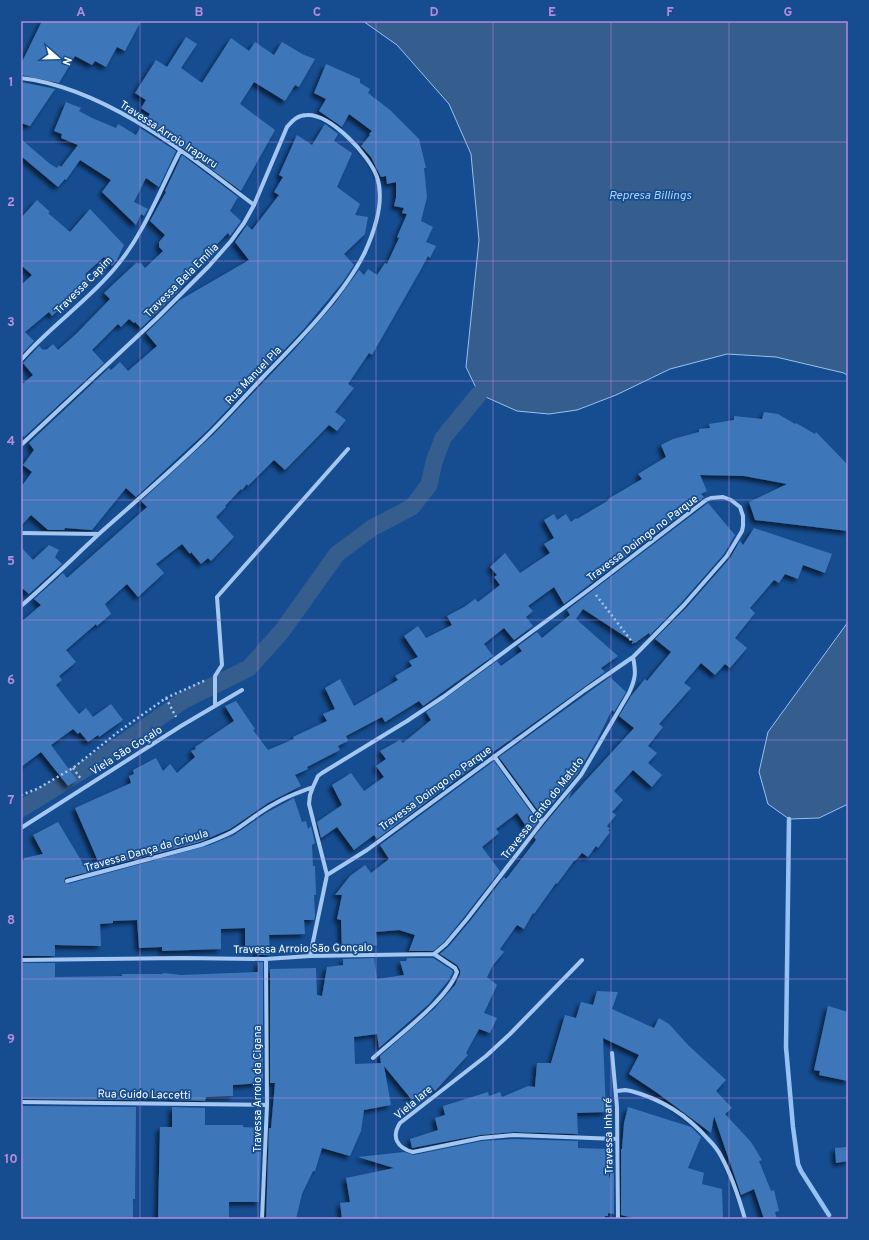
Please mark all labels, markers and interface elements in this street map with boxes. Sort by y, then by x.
text: A [76,5,86,21]
text: B [195,5,204,21]
text: C [313,5,321,21]
text: D [429,5,439,21]
text: E [548,5,556,21]
text: F [666,5,674,21]
text: G [784,5,793,21]
north arrow [38,38,78,78]
text: N [59,55,74,67]
text: 1 [8,75,14,91]
street label: Travessa Arroio Irapuru [117,98,220,172]
water label: Represa Billings [609,188,692,204]
text: 2 [7,195,15,211]
street label: Travessa Bela Emília [141,240,222,321]
street label: Travessa Capim [52,254,116,318]
text: 3 [7,315,15,331]
street label: Rua Manuel Pla [222,344,285,408]
text: 4 [7,434,15,450]
street label: Travessa Doimgo no Parque [584,492,701,585]
text: 5 [7,554,15,570]
text: 6 [7,673,15,689]
street label: Viela São Goçalo [88,723,165,779]
street label: Travessa Doimgo no Parque [377,743,495,834]
street label: Travessa Canto do Matuto [498,755,587,863]
text: 7 [8,793,15,809]
street label: Travessa Dança da Crioula [83,826,210,875]
text: 8 [7,913,15,929]
street label: Travessa Arroio São Gonçalo [233,941,373,957]
street label: Travessa Arroio da Cigana [251,1025,265,1152]
text: 9 [7,1032,15,1048]
street label: Viela Iare [392,1083,436,1123]
street label: Rua Guido Laccetti [97,1087,191,1103]
street label: Travessa Inharé [601,1097,617,1174]
text: 10 [4,1152,18,1168]

